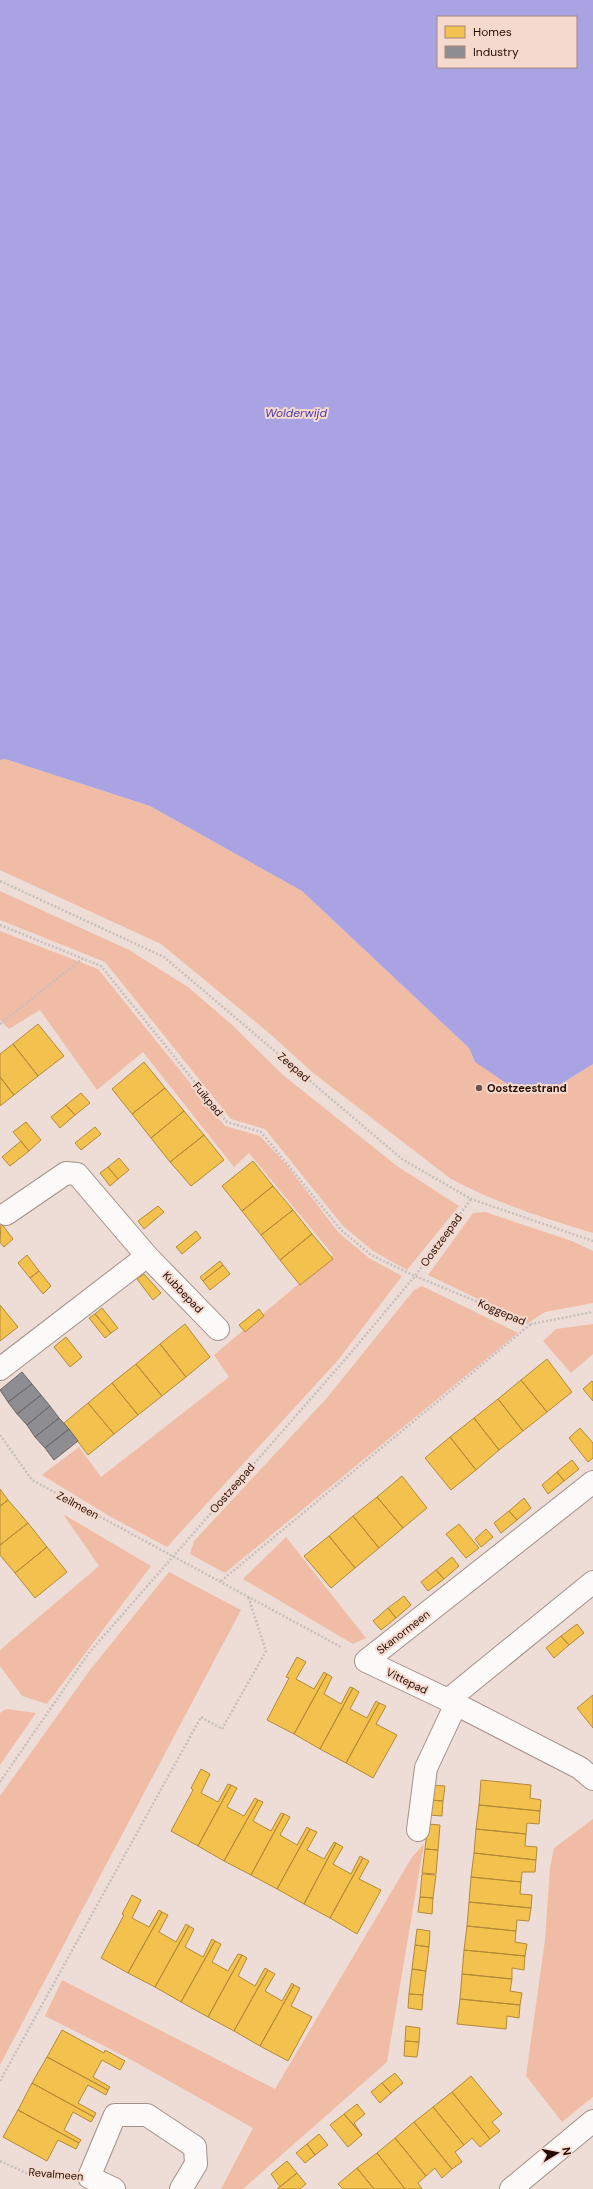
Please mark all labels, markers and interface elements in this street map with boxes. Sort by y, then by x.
legend [437,16,577,68]
text: Homes [473,24,512,40]
text: Industry [473,44,519,60]
water label: Wolderwijd [265,405,328,421]
street label: Zeepad [275,1049,313,1085]
street label: Fuikpad [190,1079,226,1119]
place label: Oostzeestrand [487,1081,567,1095]
marker: Oostzeestrand [474,1083,484,1093]
street label: Oostzeepad [417,1211,465,1269]
street label: Kubbepad [160,1268,206,1316]
street label: Koggepad [476,1296,528,1328]
street label: Oostzeepad [206,1460,258,1516]
street label: Zeilmeen [54,1488,102,1522]
street label: Skanormeen [374,1607,432,1657]
street label: Vittepad [384,1665,430,1697]
north arrow [537,2133,577,2173]
text: N [559,2146,574,2156]
street label: Revalmeen [28,2165,84,2183]

